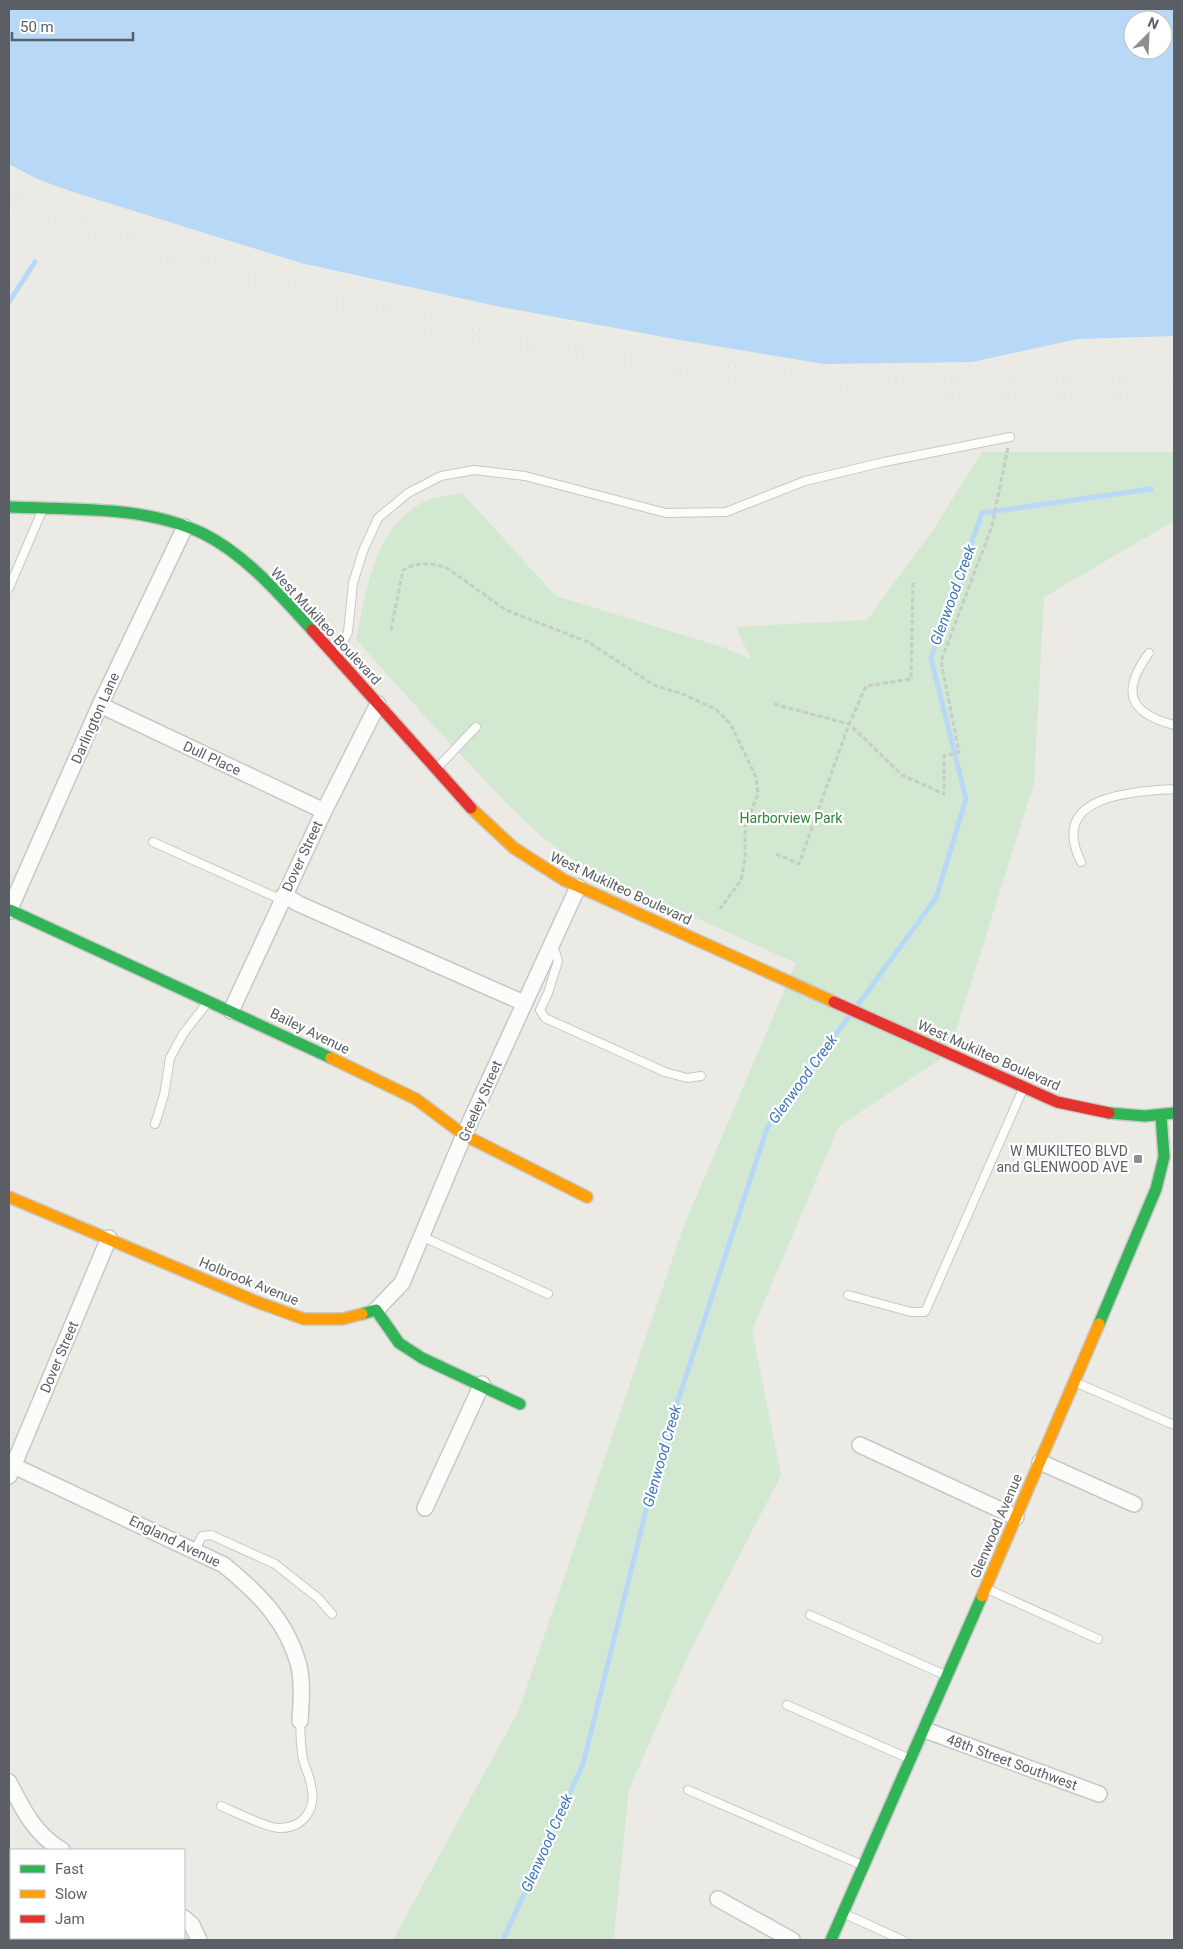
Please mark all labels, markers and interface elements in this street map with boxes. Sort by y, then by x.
scale bar [12,10,134,42]
north arrow [1123,10,1173,60]
text: N [1146,14,1161,32]
text: 50 m [20,18,54,36]
water label: Glenwood Creek [926,542,980,648]
street label: West Mukilteo Boulevard [268,564,384,688]
street label: Darlington Lane [68,670,122,766]
street label: Dull Place [181,738,243,778]
park label: Harborview Park [740,810,843,826]
street label: Dover Street [279,818,326,894]
street label: West Mukilteo Boulevard [548,848,694,928]
street label: Bailey Avenue [268,1005,352,1057]
street label: West Mukilteo Boulevard [915,1016,1063,1094]
water label: Glenwood Creek [765,1030,842,1127]
street label: Greeley Street [455,1058,505,1144]
place label: W MUKILTEO BLVD and GLENWOOD AVE [997,1143,1128,1175]
marker: W MUKILTEO BLVD and GLENWOOD AVE [1132,1153,1144,1165]
street label: Holbrook Avenue [197,1254,301,1308]
street label: Dover Street [37,1318,81,1395]
water label: Glenwood Creek [639,1402,685,1509]
street label: Glenwood Avenue [967,1471,1025,1581]
street label: England Avenue [127,1512,223,1570]
street label: 48th Street Southwest [944,1731,1080,1793]
water label: Glenwood Creek [517,1791,577,1895]
legend [10,1849,185,1939]
text: Fast [55,1860,84,1878]
text: Slow [55,1885,87,1903]
text: Jam [55,1910,85,1928]

